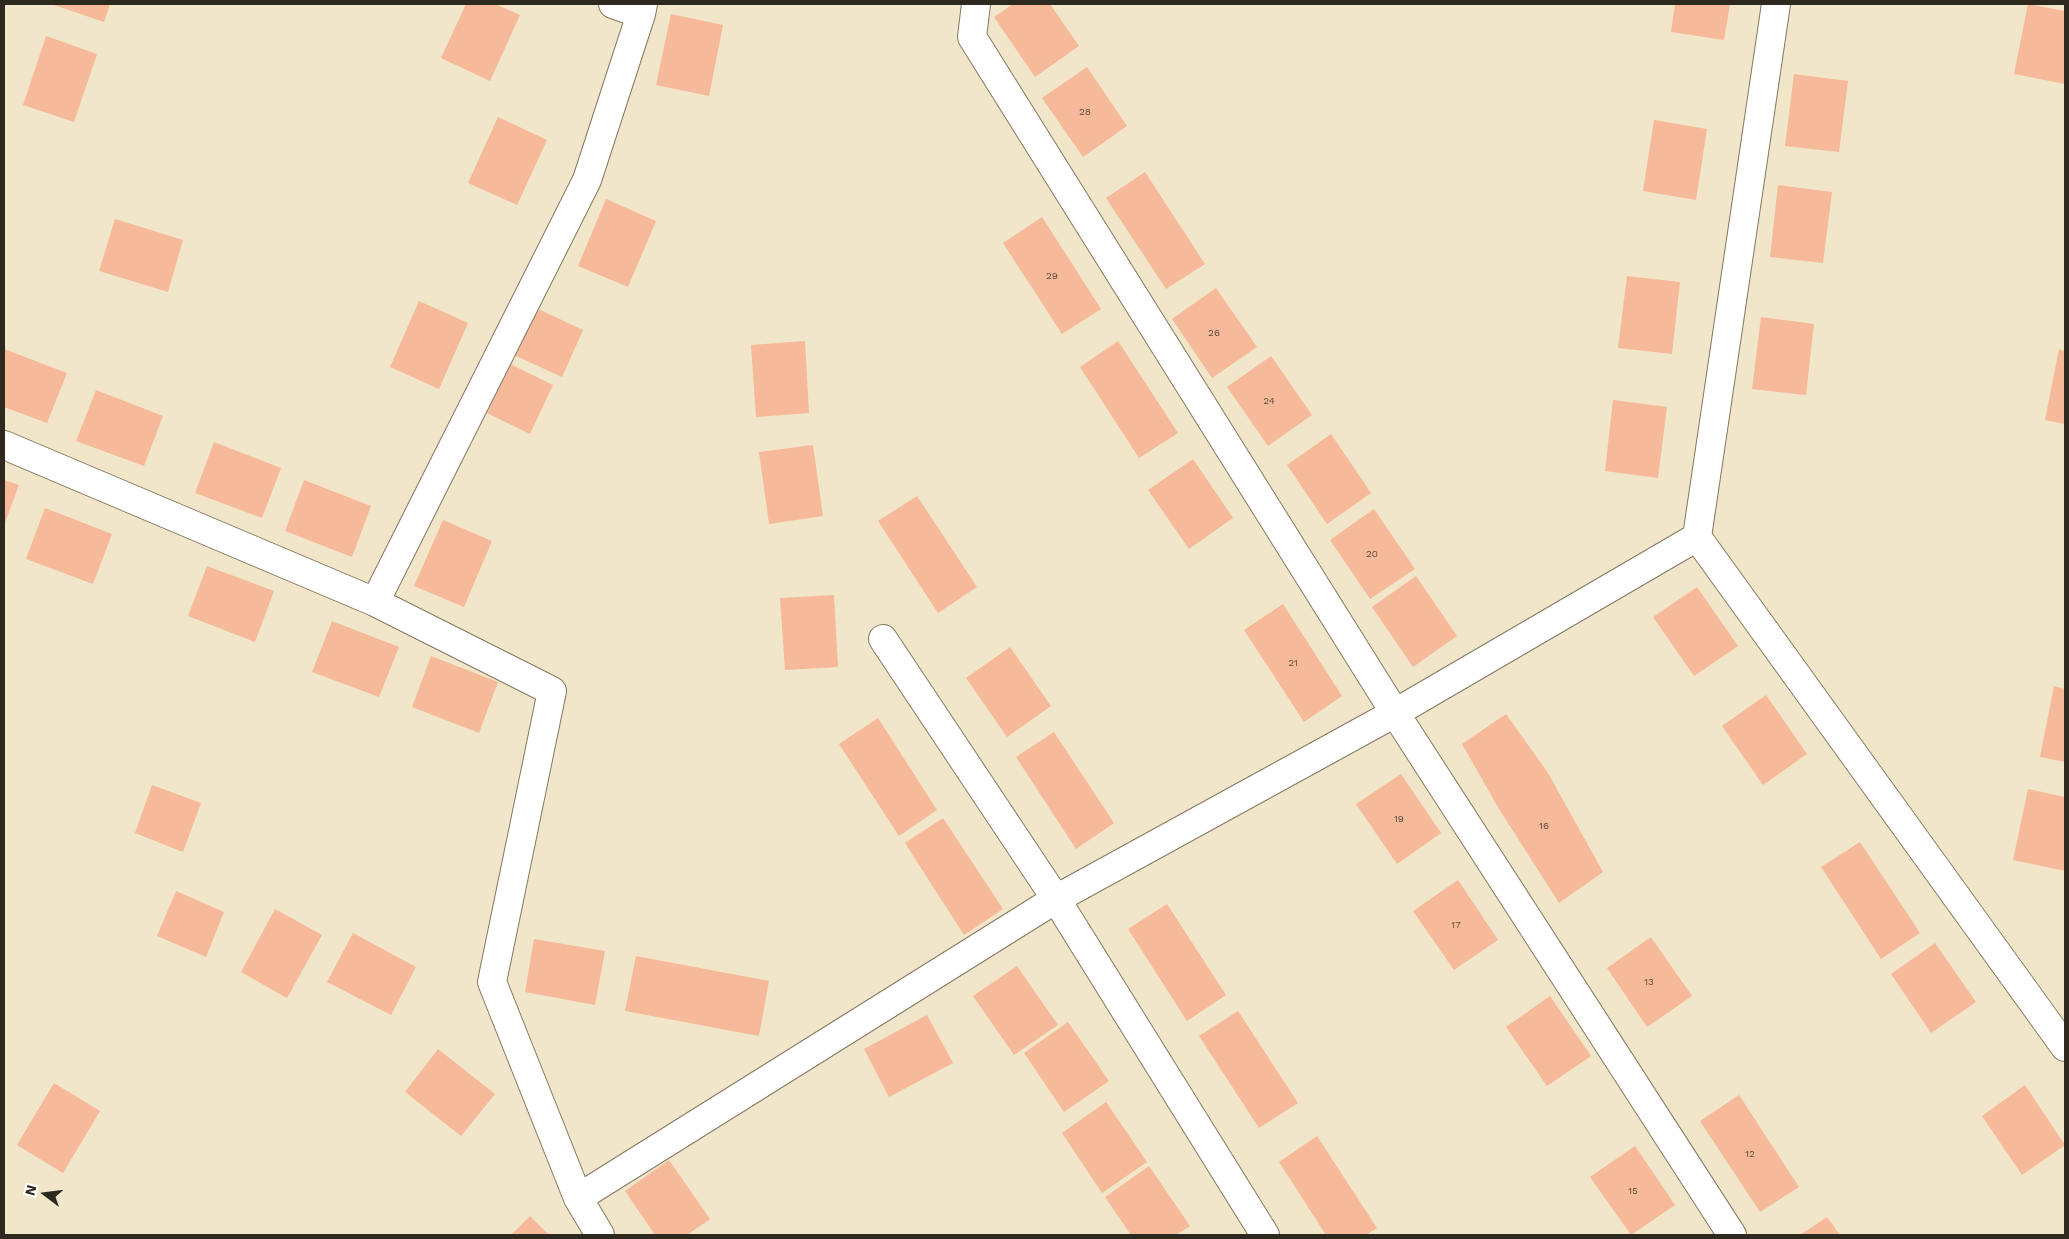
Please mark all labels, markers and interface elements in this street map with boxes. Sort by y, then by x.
house number: 28 [1079,106,1091,118]
house number: 29 [1046,270,1058,282]
house number: 26 [1208,327,1220,339]
house number: 24 [1263,395,1275,407]
house number: 20 [1366,548,1378,560]
house number: 21 [1288,657,1298,669]
house number: 19 [1394,813,1404,825]
house number: 16 [1539,820,1549,832]
house number: 17 [1451,919,1461,931]
house number: 13 [1644,976,1654,988]
house number: 12 [1745,1148,1755,1160]
north arrow [20,1169,70,1219]
text: N [21,1183,40,1197]
house number: 15 [1628,1185,1638,1197]

